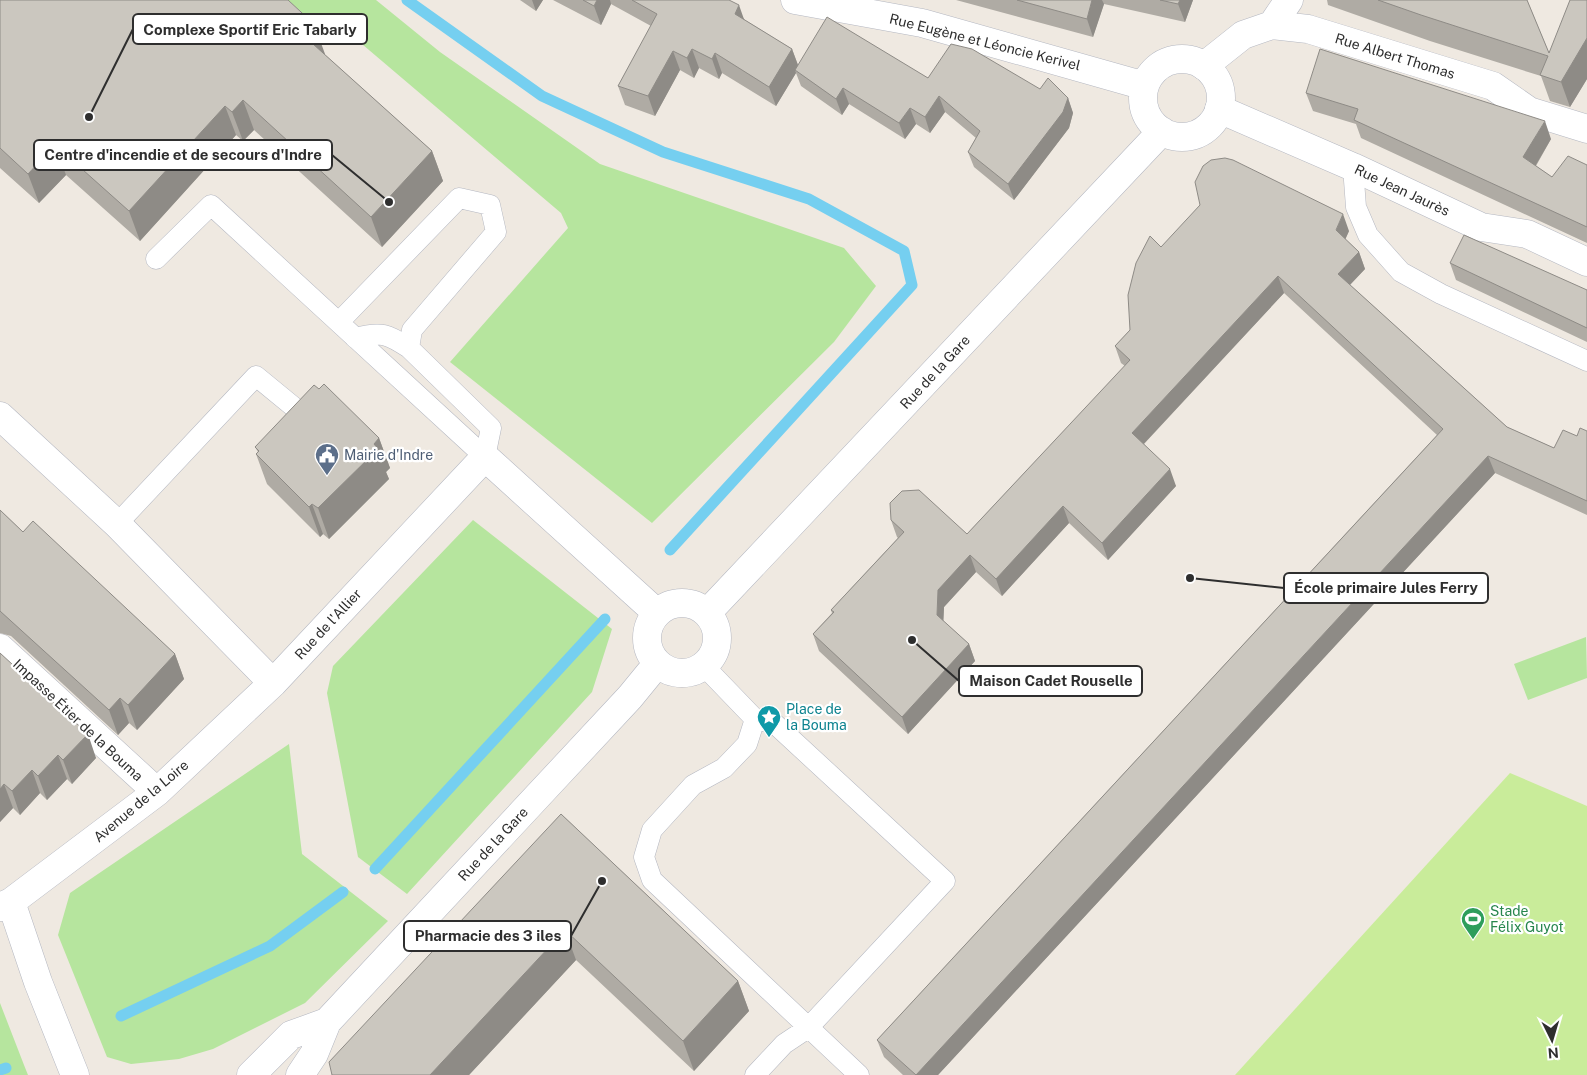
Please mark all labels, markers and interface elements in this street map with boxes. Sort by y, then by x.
street label: Rue Eugène et Léoncie Kerivel [888,10,1082,74]
callout: Complexe Sportif Eric Tabarly [133,14,367,44]
text: Complexe Sportif Eric Tabarly [143,21,357,38]
street label: Rue Albert Thomas [1333,30,1457,82]
callout: Centre d'incendie et de secours d'Indre [34,140,332,170]
text: Centre d'incendie et de secours d'Indre [44,146,322,163]
street label: Rue Jean Jaurès [1352,161,1452,219]
street label: Rue de la Gare [897,332,973,412]
public building icon: Mairie d'Indre [314,442,340,476]
place label: Mairie d'Indre [344,447,433,463]
callout: École primaire Jules Ferry [1284,573,1488,603]
text: École primaire Jules Ferry [1294,579,1479,596]
street label: Rue de l'Allier [291,586,365,662]
street label: Impasse Étier de la Bouma [10,655,147,784]
callout: Maison Cadet Rouselle [959,666,1142,696]
text: Maison Cadet Rouselle [969,672,1133,689]
place label: Place de la Bouma [786,701,847,733]
place icon: Place de la Bouma [756,704,782,738]
street label: Avenue de la Loire [90,757,192,845]
street label: Rue de la Gare [455,804,531,884]
place label: Stade Félix Guyot [1490,903,1564,935]
sports icon: Stade Félix Guyot [1460,906,1486,940]
callout: Pharmacie des 3 iles [404,921,571,951]
text: Pharmacie des 3 iles [415,927,561,944]
north arrow [1527,1015,1577,1065]
text: N [1547,1045,1559,1061]

